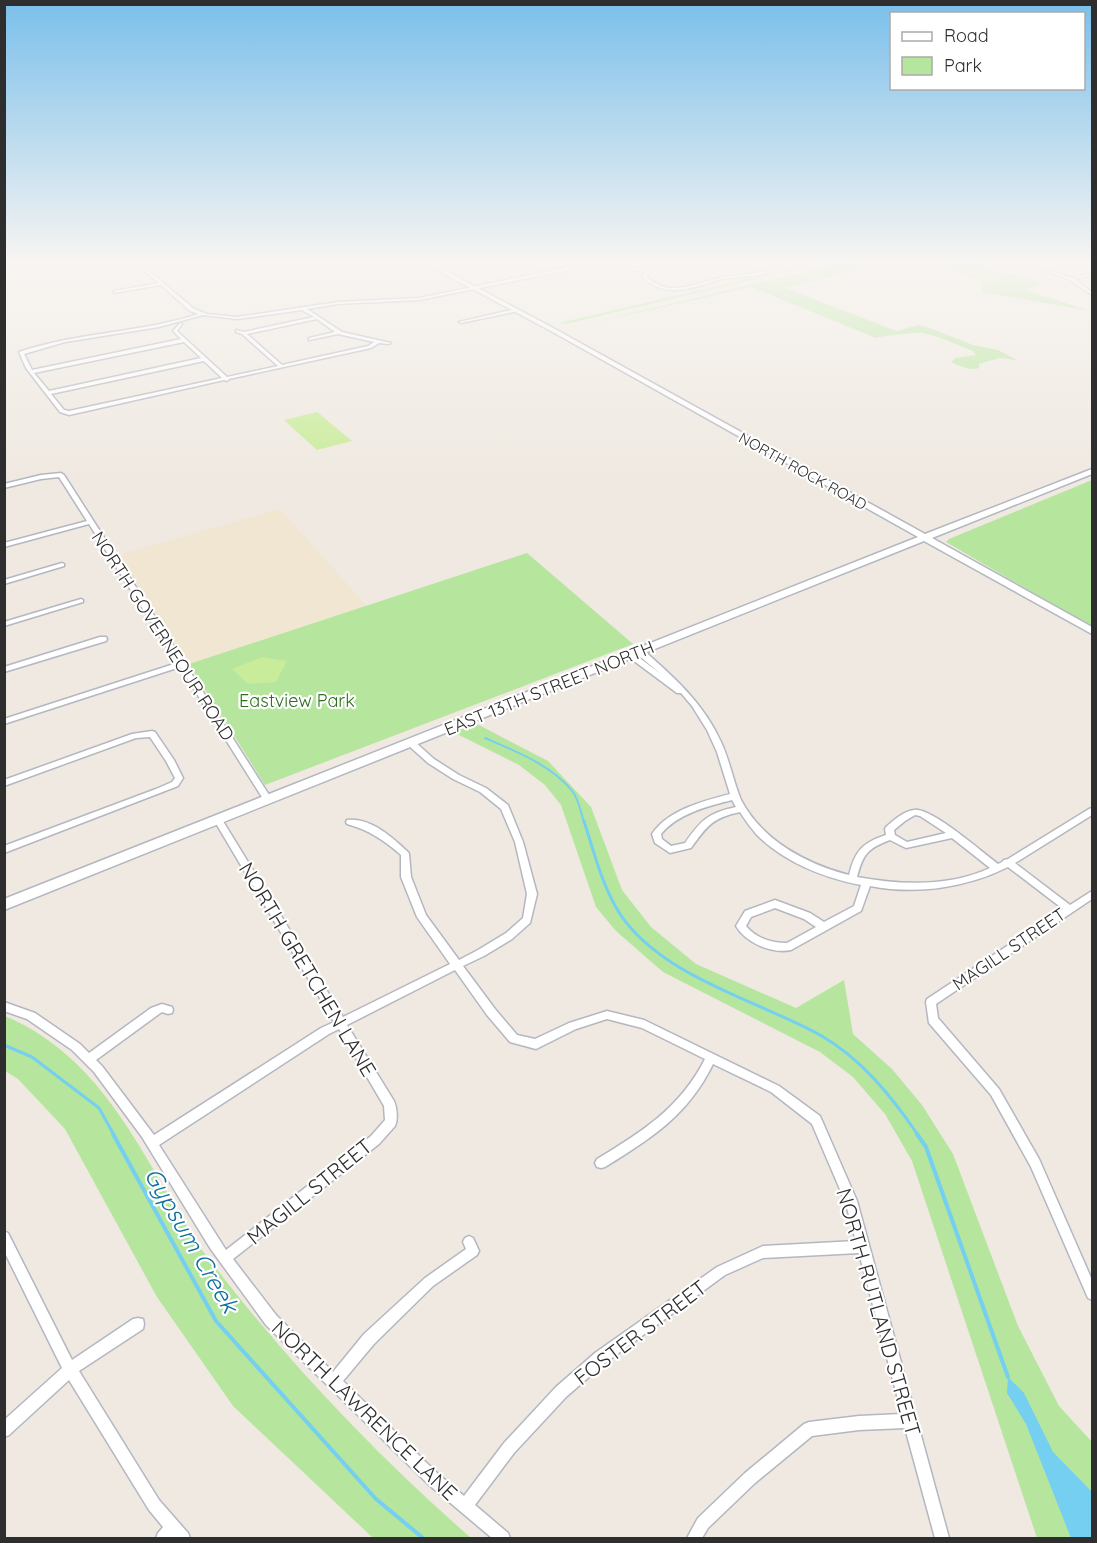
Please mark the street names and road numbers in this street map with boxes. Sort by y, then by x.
street label: NORTH ROCK ROAD [736,428,871,514]
street label: NORTH GOVERNEOUR ROAD [87,527,239,745]
street label: EAST 13TH STREET NORTH [441,635,657,741]
street label: NORTH GRETCHEN LANE [234,857,382,1081]
street label: MAGILL STREET [948,903,1070,995]
street label: MAGILL STREET [241,1132,377,1250]
street label: NORTH RUTLAND STREET [831,1185,927,1439]
street label: FOSTER STREET [569,1274,711,1390]
street label: NORTH LAWRENCE LANE [267,1315,463,1505]

